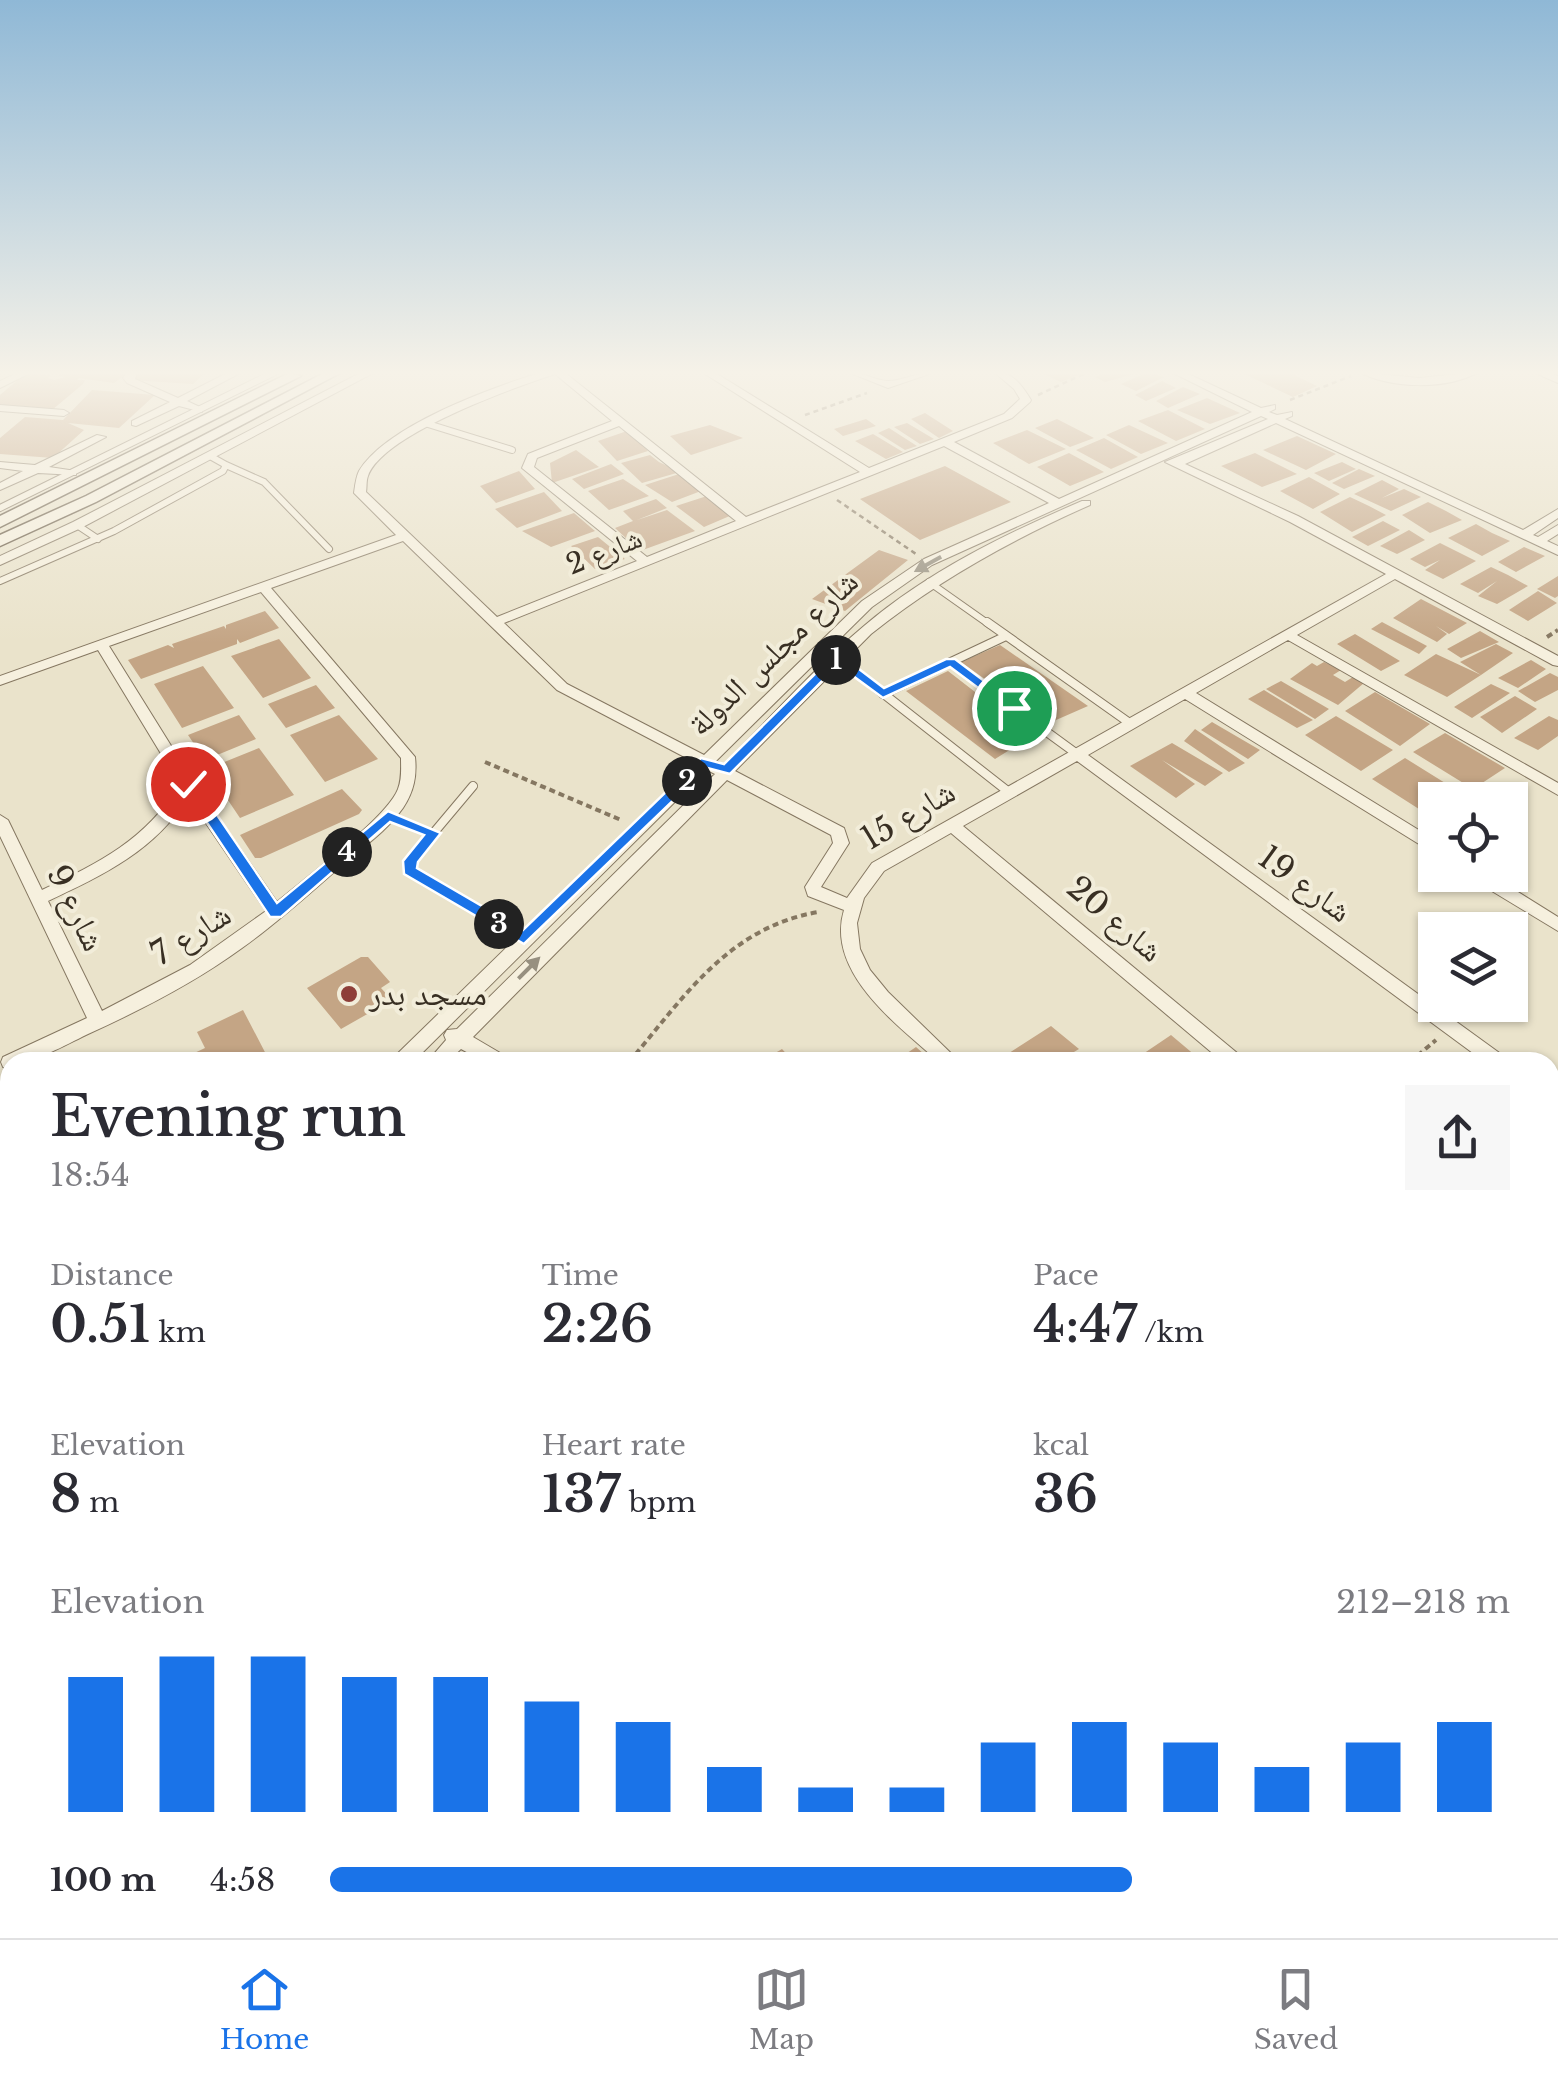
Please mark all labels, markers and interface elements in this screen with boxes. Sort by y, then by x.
street label: شارع 2 [561,521,647,582]
one-way arrow [914,554,942,572]
street label: شارع مجلس الدولة [680,562,866,744]
pin: 1 [811,635,861,685]
text: 1 [830,642,842,677]
pin [972,666,1057,751]
icon: arrive [987,681,1042,736]
pin [146,742,231,827]
pin: 2 [662,756,712,806]
icon: check [161,757,216,812]
text: 2 [678,763,696,798]
street label: شارع 15 [854,771,962,859]
map controls [1418,782,1528,1022]
button: locate [1418,782,1528,892]
pin: 4 [322,827,372,877]
text: 4 [338,834,356,869]
street label: شارع 19 [1251,837,1359,931]
street label: شارع 9 [38,859,114,957]
street label: شارع 20 [1059,867,1171,971]
street label: شارع 7 [144,894,238,974]
pin: 3 [474,899,524,949]
text: 3 [490,906,508,941]
button: layers [1418,912,1528,1022]
one-way arrow [517,957,541,980]
place label: مسجد بدر [368,974,487,1014]
marker: مسجد بدر [338,983,360,1005]
text: Evening run [50,1083,406,1151]
button: share [1405,1085,1510,1190]
text: 18:54 [50,1155,130,1195]
text: Distance [50,1258,173,1293]
text: Time [542,1258,619,1293]
text: Pace [1033,1258,1099,1293]
text: 0.51 [50,1293,150,1356]
text: 2:26 [542,1293,653,1356]
text: 4:47 [1033,1293,1137,1356]
text: km [150,1315,206,1350]
text: /km [1137,1315,1204,1350]
text: Elevation [50,1428,185,1463]
text: Heart rate [542,1428,686,1463]
text: kcal [1033,1428,1089,1463]
text: 8 [50,1463,81,1526]
text: 137 [542,1463,621,1526]
text: 36 [1033,1463,1098,1526]
text: m [81,1485,119,1520]
text: bpm [621,1485,696,1520]
text: Elevation [50,1582,204,1622]
text: 212–218 m [1336,1582,1510,1622]
text: 100 m [50,1860,156,1900]
text: 4:58 [210,1860,275,1900]
tab: Home [220,1962,309,2057]
tab: Map [749,1962,814,2057]
tab: Saved [1254,1962,1338,2057]

